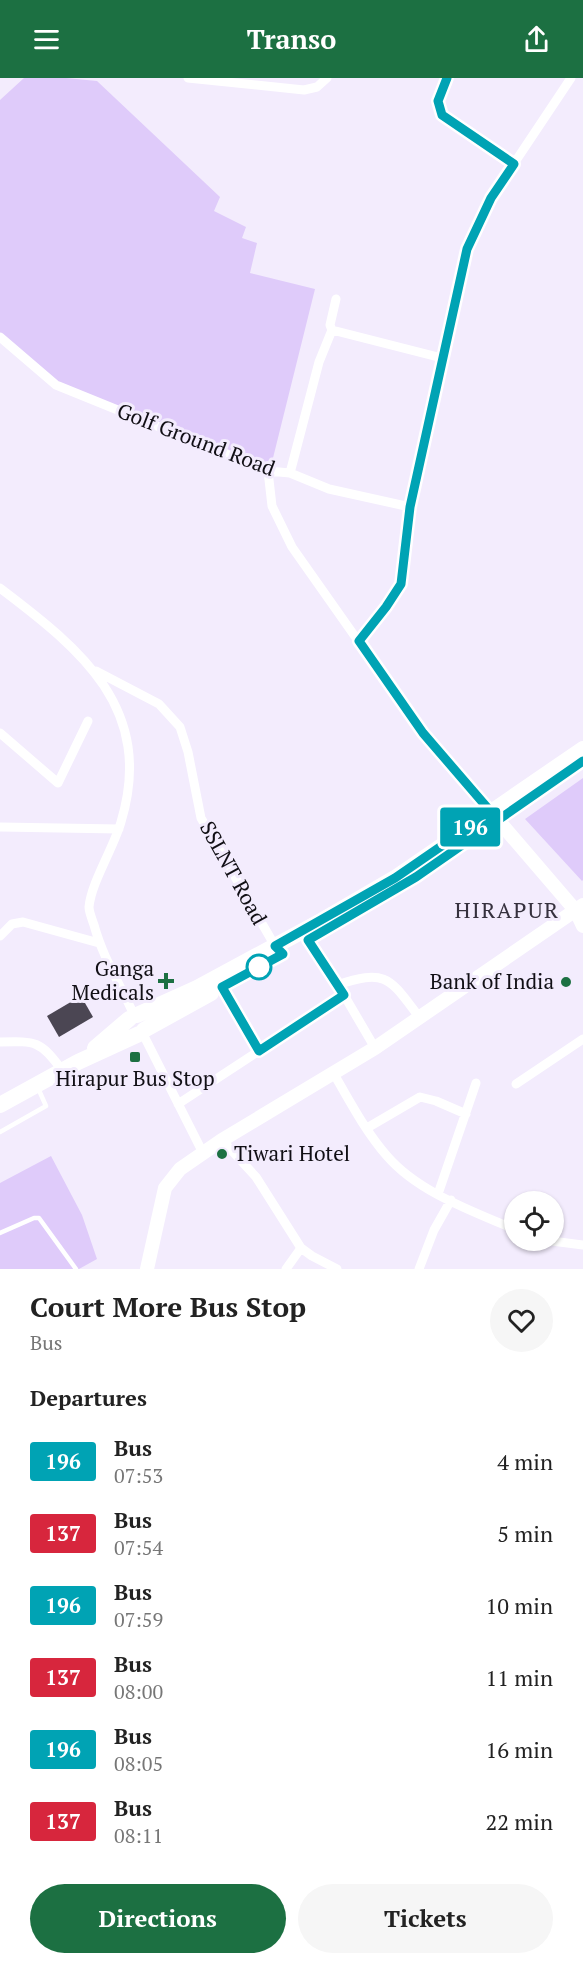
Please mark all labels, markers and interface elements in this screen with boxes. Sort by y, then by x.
text: Transo [247,21,336,57]
icon: menu [30,23,63,56]
icon: share [520,23,553,56]
street label: Golf Ground Road [113,396,280,482]
line badge: 196 [436,808,504,846]
text: 196 [452,813,488,841]
street label: SSLNT Road [194,816,274,930]
district label: HIRAPUR [454,895,560,924]
place label: Ganga Medicals [71,954,154,1006]
unlabelled marker [246,954,272,980]
place label: Bank of India [430,967,554,995]
marker: Ganga Medicals [159,974,173,988]
marker: Bank of India [559,975,573,989]
marker: Hirapur Bus Stop [128,1050,142,1064]
place label: Hirapur Bus Stop [55,1064,215,1092]
place label: Tiwari Hotel [234,1139,350,1167]
marker: Tiwari Hotel [215,1147,229,1161]
map controls [504,1191,564,1251]
button: locate [504,1191,564,1251]
text: Court More Bus Stop [30,1288,306,1325]
button: heart [490,1289,553,1352]
text: Bus [30,1329,62,1356]
text: Departures [30,1383,147,1412]
text: Bus [114,1433,152,1462]
text: 196 [45,1447,81,1475]
text: 4 min [497,1447,553,1476]
text: 07:53 [114,1462,163,1489]
text: Bus [114,1505,152,1534]
text: 137 [45,1519,81,1547]
text: 5 min [497,1519,553,1548]
text: 07:54 [114,1534,163,1561]
text: Bus [114,1577,152,1606]
text: 196 [45,1591,81,1619]
text: 10 min [486,1591,553,1620]
text: 07:59 [114,1606,163,1633]
text: Bus [114,1649,152,1678]
text: 137 [45,1663,81,1691]
text: 11 min [486,1663,553,1692]
text: 08:00 [114,1678,163,1705]
text: Bus [114,1721,152,1750]
text: 196 [45,1735,81,1763]
text: 16 min [486,1735,553,1764]
text: 08:05 [114,1750,163,1777]
text: Bus [114,1793,152,1822]
text: 137 [45,1807,81,1835]
text: 22 min [486,1807,553,1836]
text: 08:11 [114,1822,163,1849]
button: Directions [30,1884,286,1953]
button: Tickets [298,1884,553,1953]

